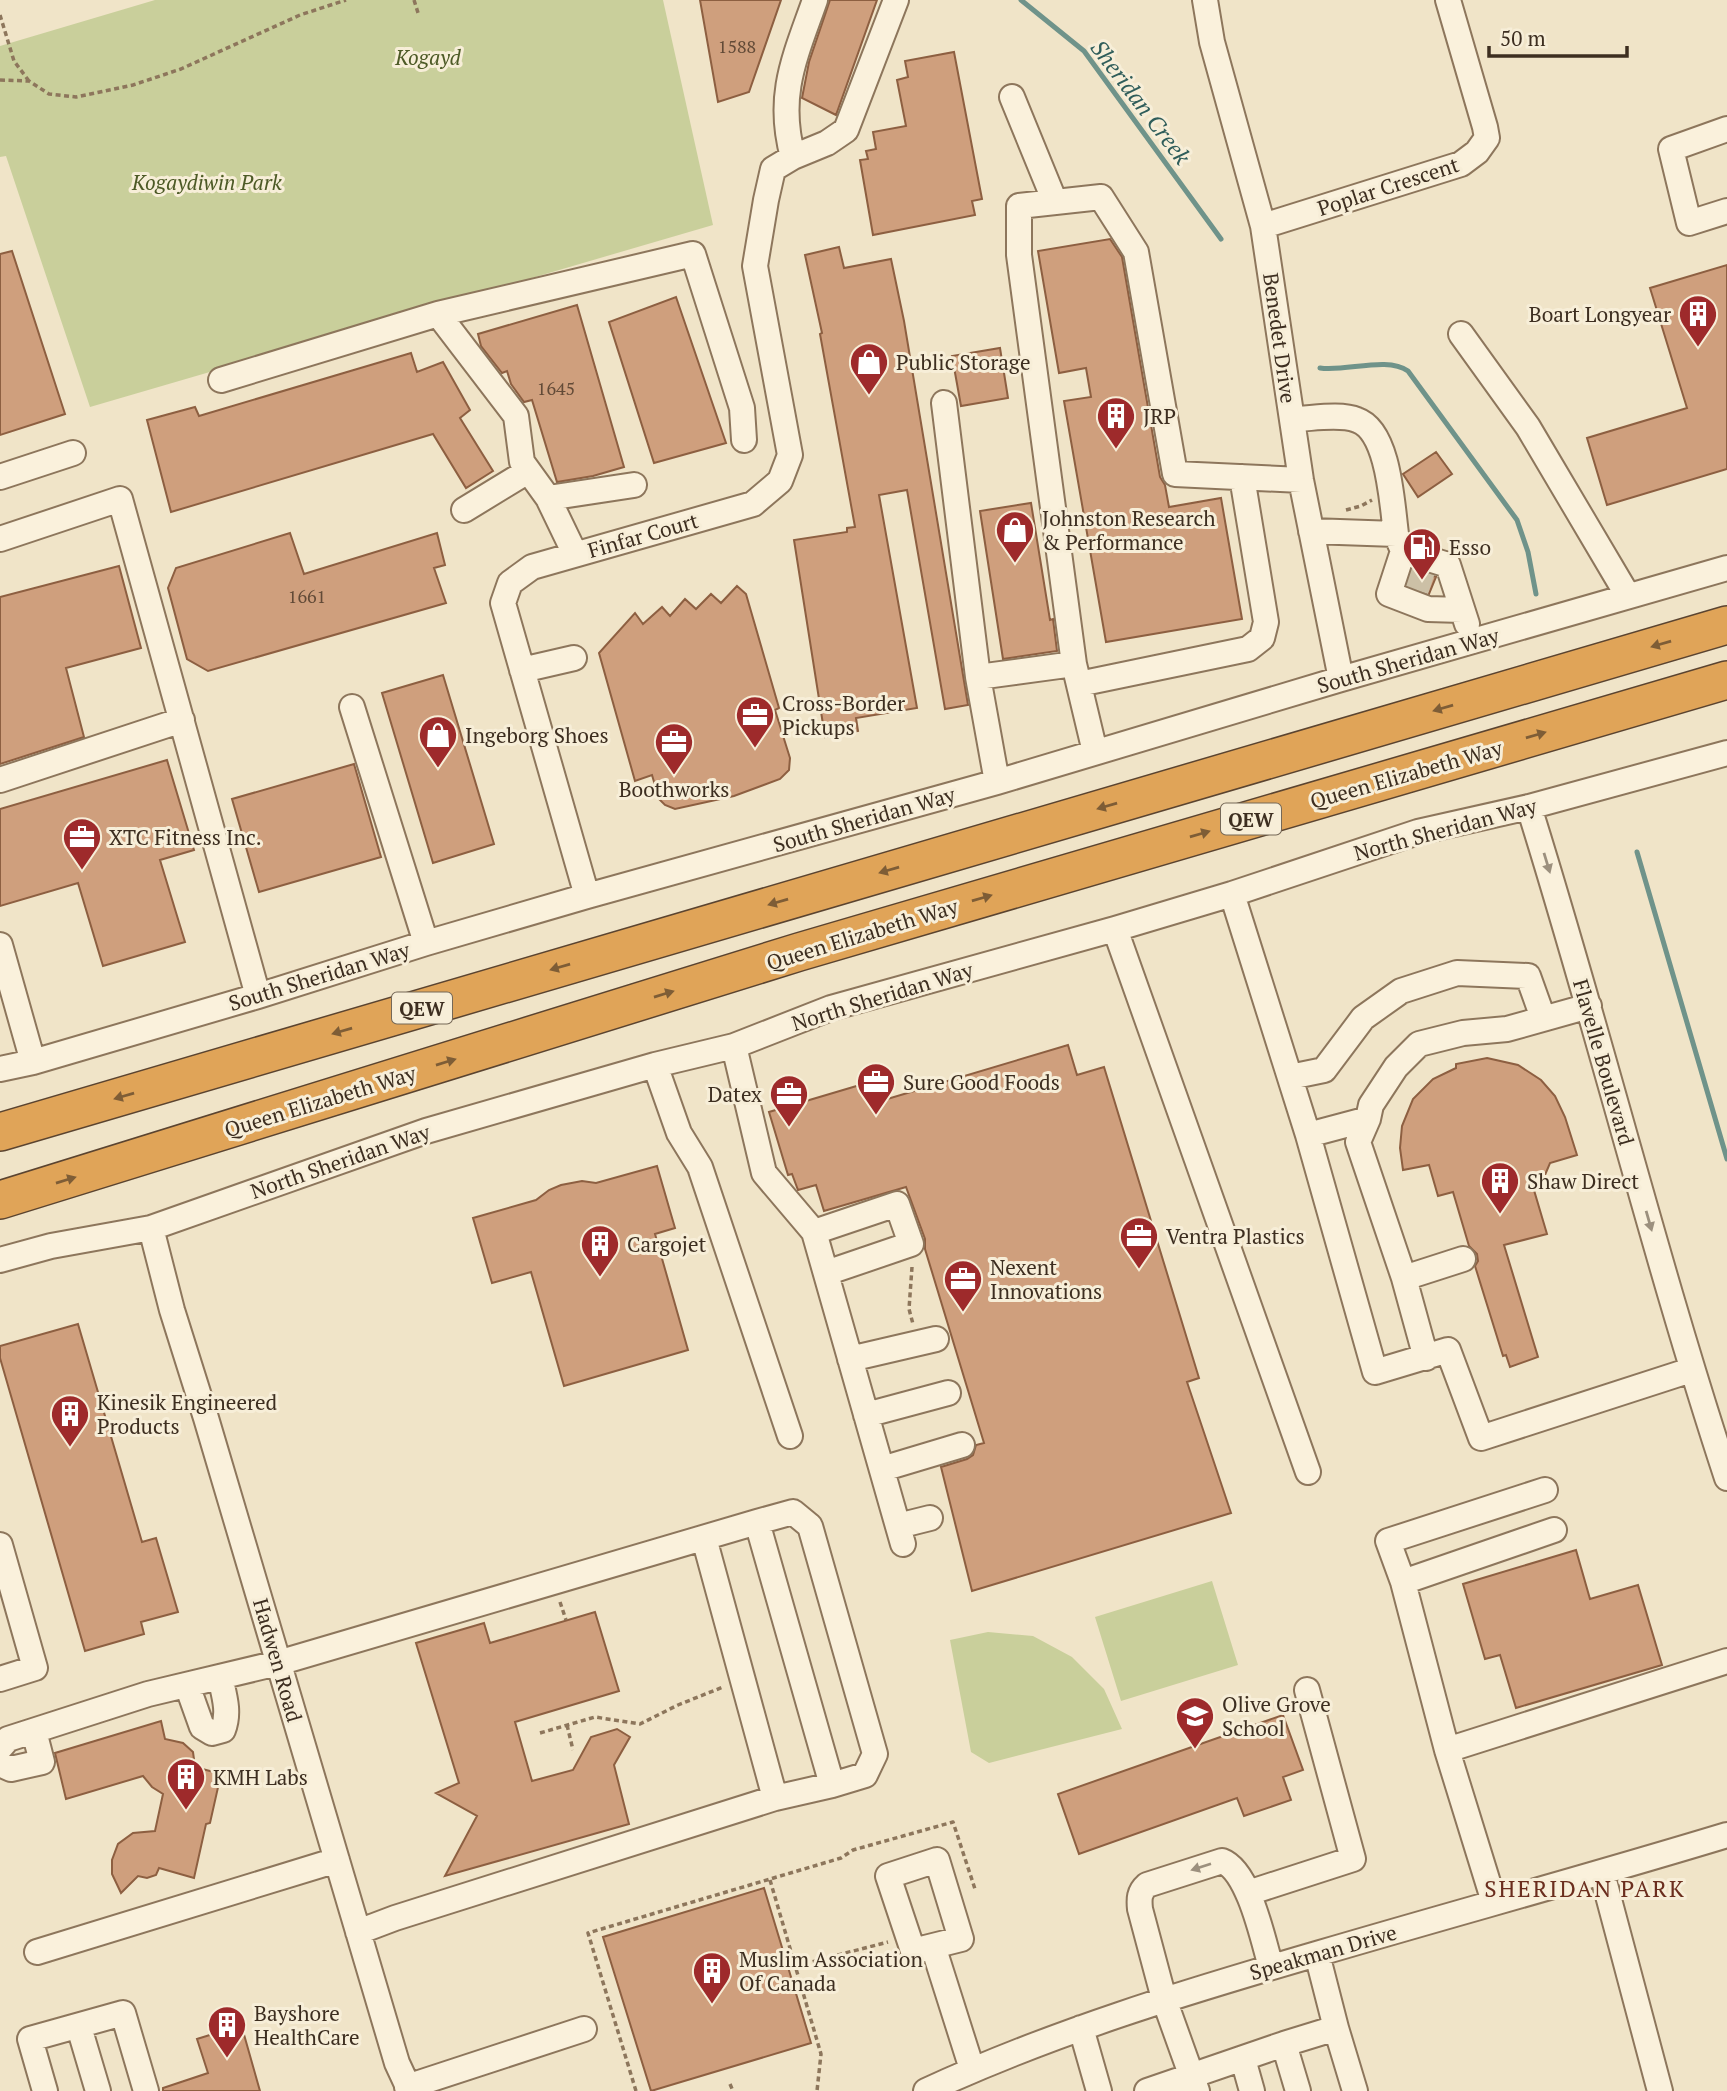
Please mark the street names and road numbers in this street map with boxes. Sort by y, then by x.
street label: Poplar Crescent [1314,150,1462,222]
street label: Benedet Drive [1257,271,1303,405]
street label: Finfar Court [584,506,702,564]
street label: South Sheridan Way [1314,621,1503,699]
street label: Queen Elizabeth Way [1307,733,1506,815]
street label: South Sheridan Way [770,780,959,858]
street label: North Sheridan Way [1351,791,1540,867]
road number: QEW [1221,804,1281,834]
street label: Queen Elizabeth Way [763,891,961,976]
street label: South Sheridan Way [225,935,413,1017]
street label: North Sheridan Way [788,955,976,1037]
street label: Flavelle Boulevard [1567,976,1641,1149]
road number: QEW [392,992,452,1024]
street label: Queen Elizabeth Way [221,1058,419,1143]
street label: North Sheridan Way [247,1117,434,1205]
street label: Hadwen Road [247,1595,309,1726]
street label: Speakman Drive [1246,1918,1400,1986]

